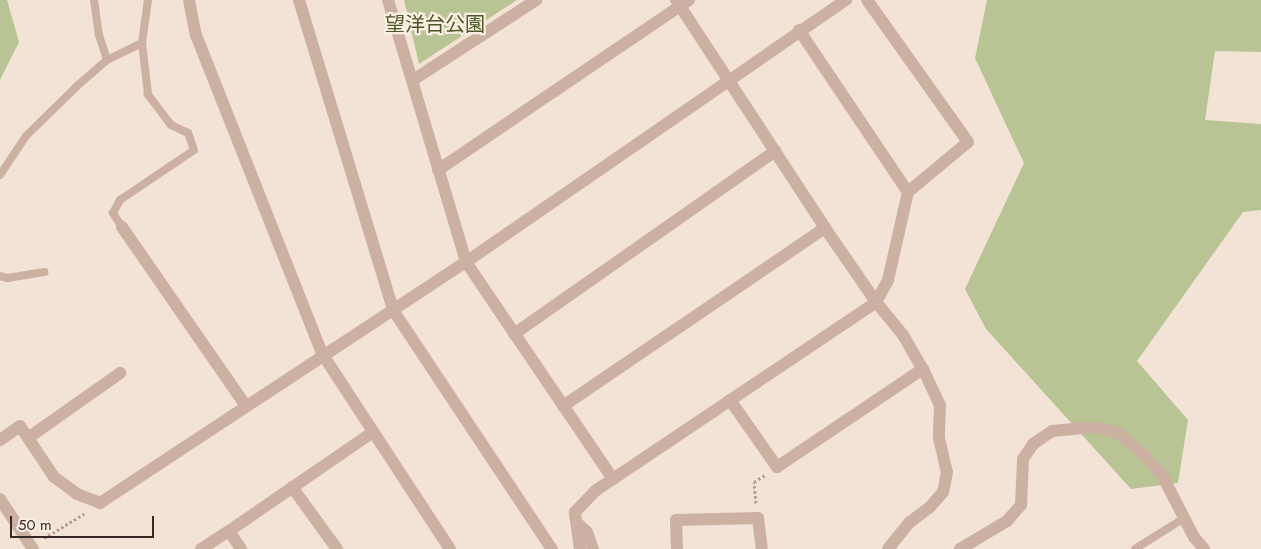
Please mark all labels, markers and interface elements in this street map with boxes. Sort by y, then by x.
park label: 望洋台公園 [385,12,485,36]
scale bar [12,506,156,538]
text: 50 m [18,514,52,536]

